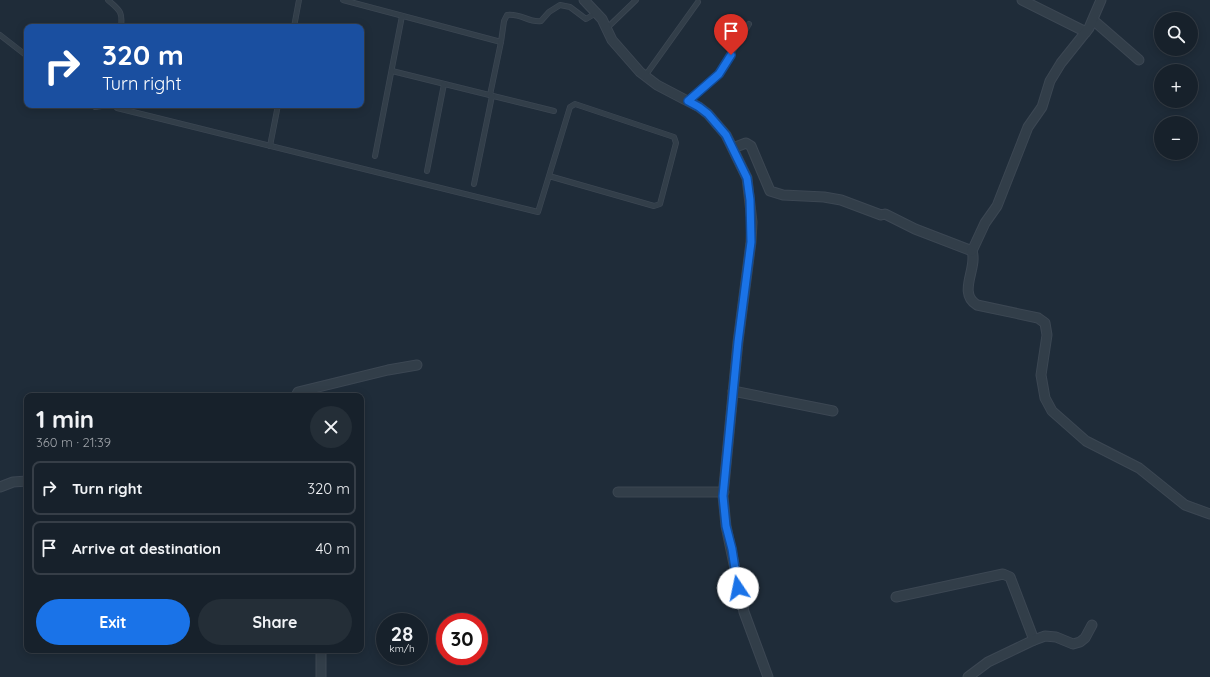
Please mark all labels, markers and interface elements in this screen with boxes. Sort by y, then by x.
map controls [1154,12,1198,160]
button: search [1154,12,1198,56]
pin [714,14,748,55]
icon: arrive [720,20,742,42]
text: 320 m [102,37,184,72]
icon: right [36,40,88,92]
button: + [1154,64,1198,108]
text: Turn right [102,72,182,95]
button: − [1154,116,1198,160]
text: 1 min [36,404,94,434]
button: close [310,406,352,448]
text: 360 m · 21:39 [36,434,111,450]
icon: right [38,477,60,499]
text: Turn right [72,479,143,498]
text: 320 m [307,479,350,498]
icon: arrive [38,537,60,559]
text: Arrive at destination [72,539,221,558]
text: 40 m [315,539,350,558]
position arrow [717,567,759,609]
button: Exit [36,599,190,645]
button: Share [198,599,352,645]
speed limit sign: 30 [436,613,488,665]
text: 28 [391,621,413,646]
text: km/h [389,642,415,655]

